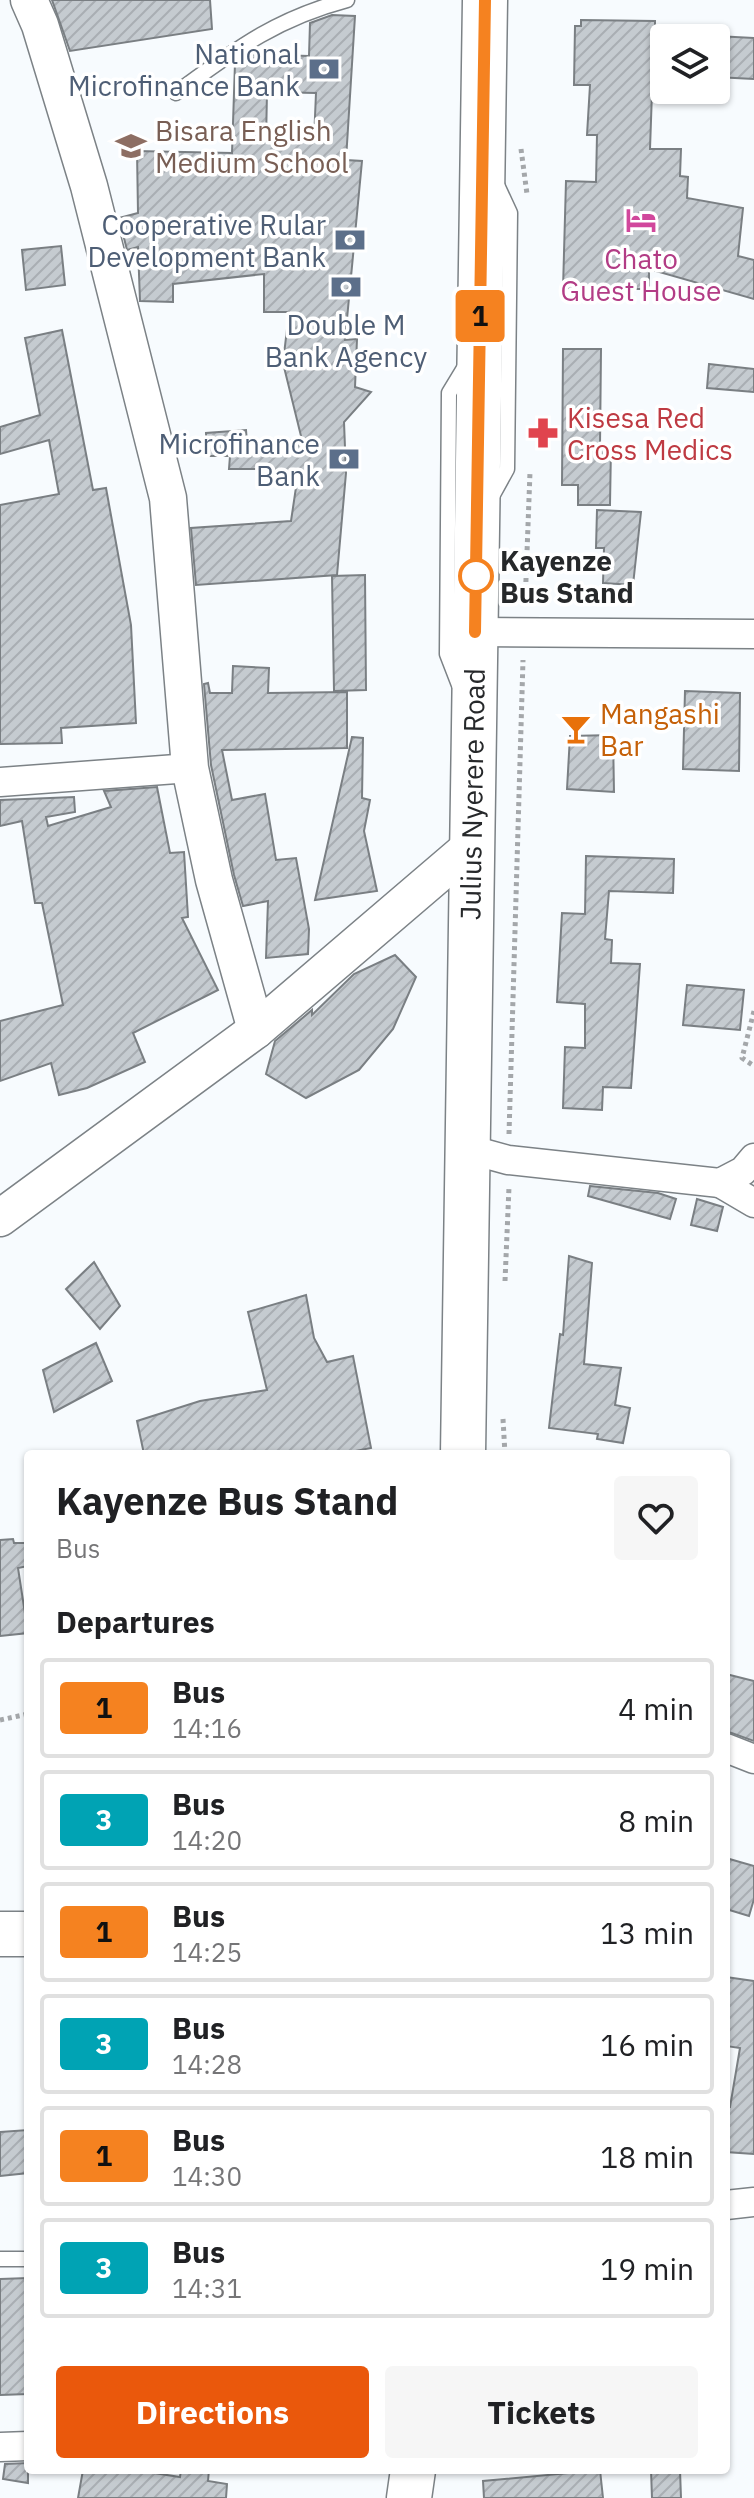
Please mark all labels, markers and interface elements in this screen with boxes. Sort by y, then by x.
map controls [650,24,730,104]
button: layers [650,24,730,104]
place label: National Microfinance Bank [68,35,300,104]
bank icon: National Microfinance Bank [307,52,341,86]
place label: Bisara English Medium School [155,112,349,181]
school or university icon: Bisara English Medium School [114,129,148,163]
hotel icon: Chato Guest House [624,203,658,237]
place label: Cooperative Rular Development Bank [88,206,326,275]
bank icon: Cooperative Rular Development Bank [333,223,367,257]
place label: Chato Guest House [560,240,722,309]
bank icon: Double M Bank Agency [329,270,363,304]
line badge: 1 [454,290,506,342]
text: 1 [472,297,488,334]
place label: Double M Bank Agency [265,306,427,375]
place label: Kisesa Red Cross Medics [567,399,733,468]
pharmacy icon: Kisesa Red Cross Medics [526,416,560,450]
place label: Microfinance Bank [159,425,320,494]
bank icon: Microfinance Bank [327,442,361,476]
place label: Kayenze Bus Stand [500,542,634,611]
marker: Kayenze Bus Stand [459,559,493,593]
street label: Julius Nyerere Road [451,668,493,920]
place label: Mangashi Bar [600,695,720,764]
bar icon: Mangashi Bar [559,712,593,746]
text: Kayenze Bus Stand [56,1476,398,1525]
button: heart [614,1476,698,1560]
text: Bus [56,1531,100,1565]
text: Departures [56,1602,215,1641]
text: Bus [172,1672,225,1711]
text: 1 [96,1689,112,1726]
text: 4 min [618,1689,694,1728]
text: 14:16 [172,1711,242,1745]
text: Bus [172,1784,225,1823]
text: 3 [96,1801,112,1838]
text: 8 min [618,1801,694,1840]
text: 14:20 [172,1823,242,1857]
text: Bus [172,1896,225,1935]
text: 1 [96,1913,112,1950]
text: 13 min [600,1913,694,1952]
text: 14:25 [172,1935,242,1969]
text: Bus [172,2008,225,2047]
text: 3 [96,2025,112,2062]
text: 16 min [600,2025,694,2064]
text: 14:28 [172,2047,242,2081]
text: Bus [172,2120,225,2159]
text: 1 [96,2137,112,2174]
text: 18 min [600,2137,694,2176]
text: 14:30 [172,2159,242,2193]
text: Bus [172,2232,225,2271]
text: 3 [96,2249,112,2286]
text: 19 min [600,2249,694,2288]
text: 14:31 [172,2271,242,2305]
button: Directions [56,2366,369,2458]
button: Tickets [385,2366,698,2458]

